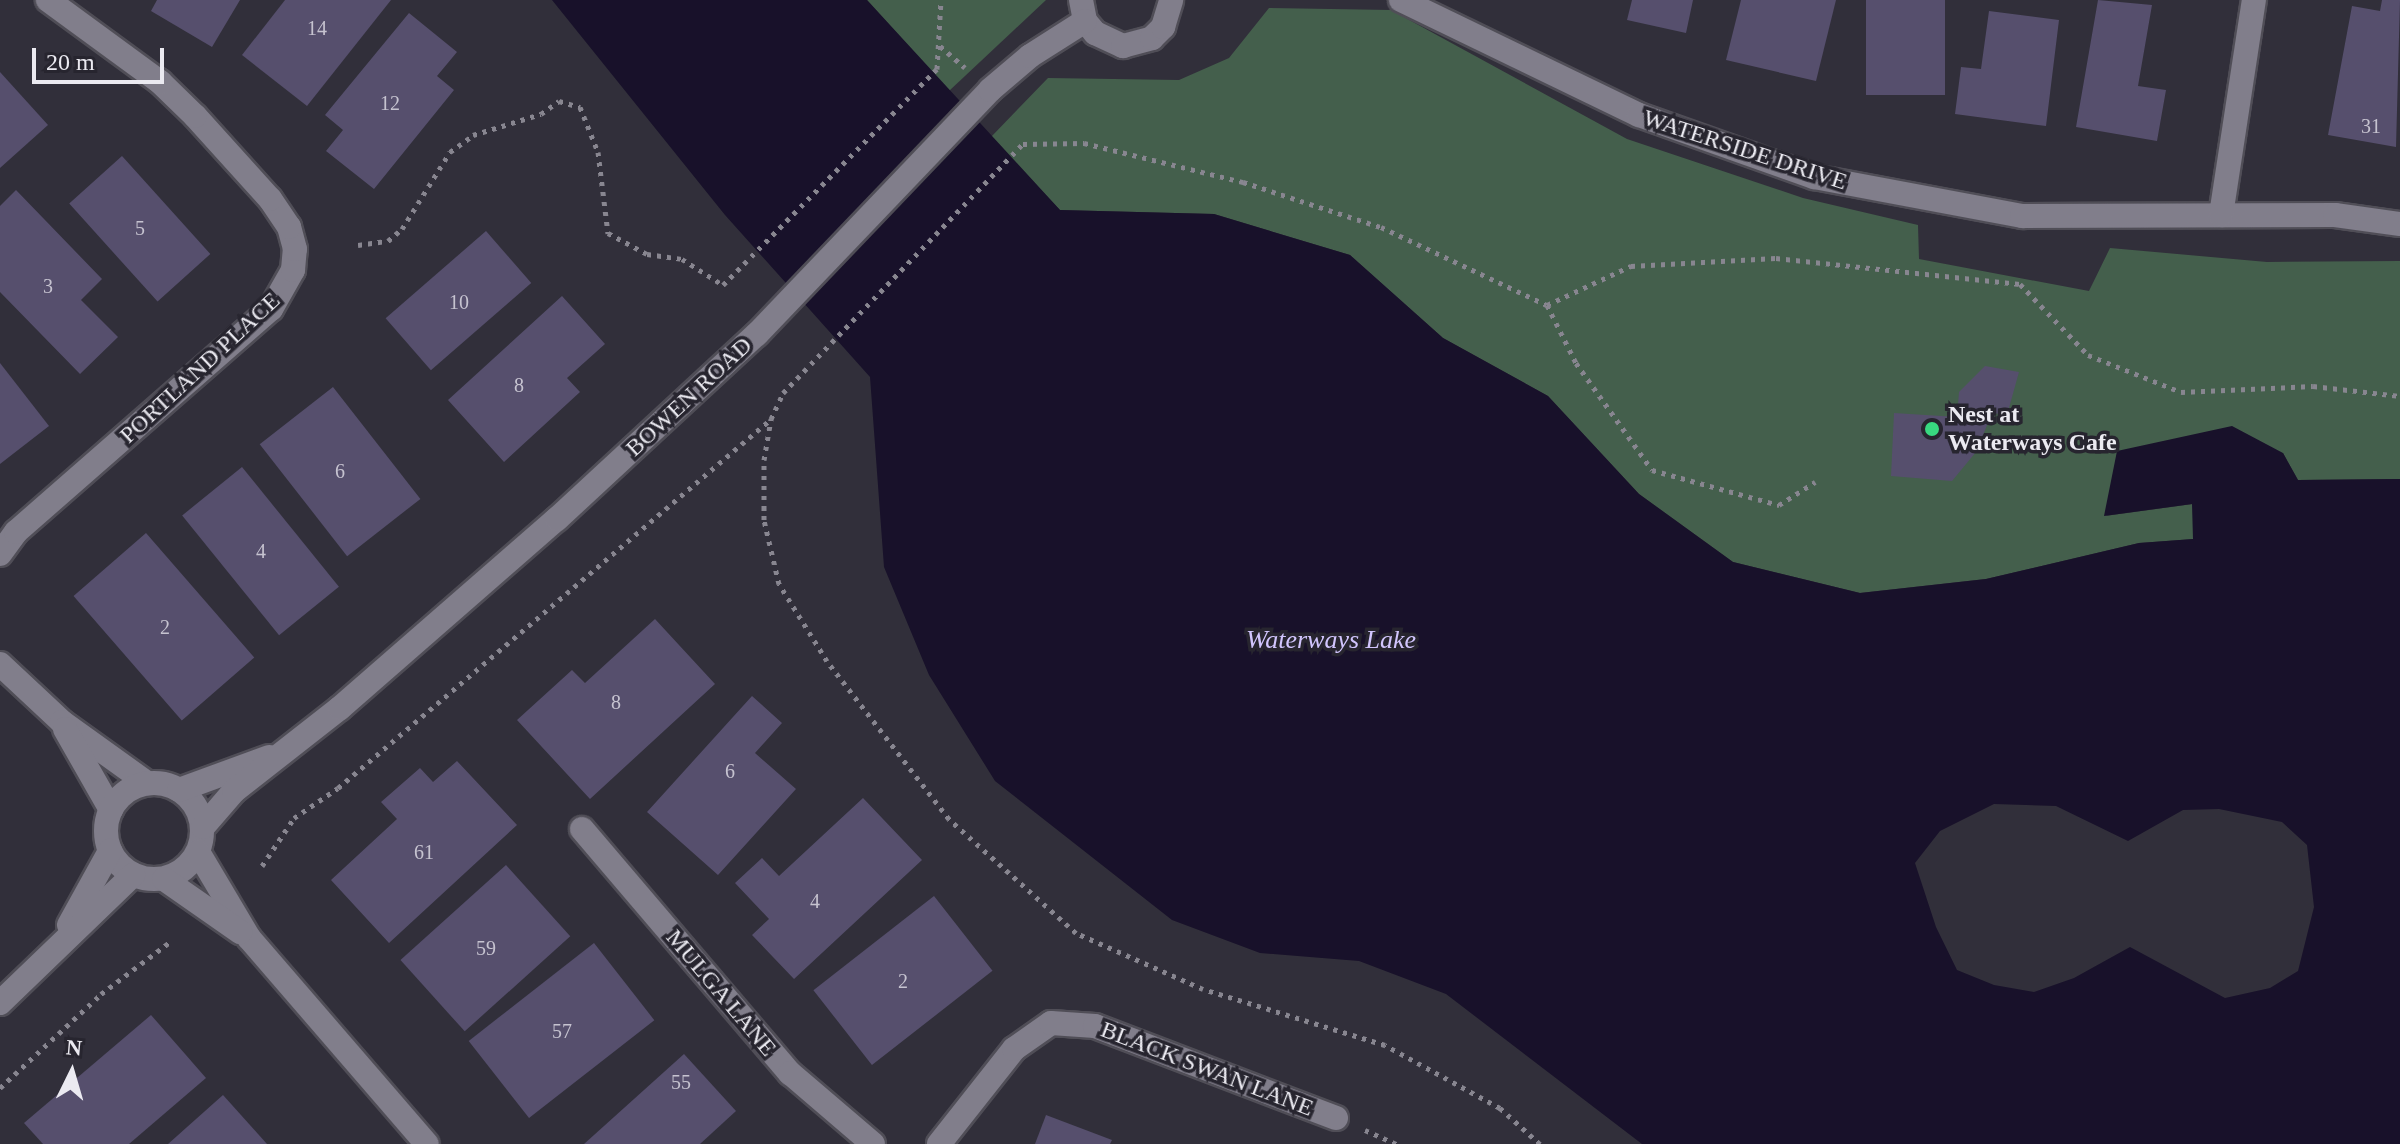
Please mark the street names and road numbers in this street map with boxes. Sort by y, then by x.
street label: WATERSIDE DRIVE [1639,103,1851,197]
street label: PORTLAND PLACE [114,286,286,450]
street label: BOWEN ROAD [620,331,758,463]
street label: MULGA LANE [659,923,783,1063]
street label: BLACK SWAN LANE [1097,1015,1317,1123]

